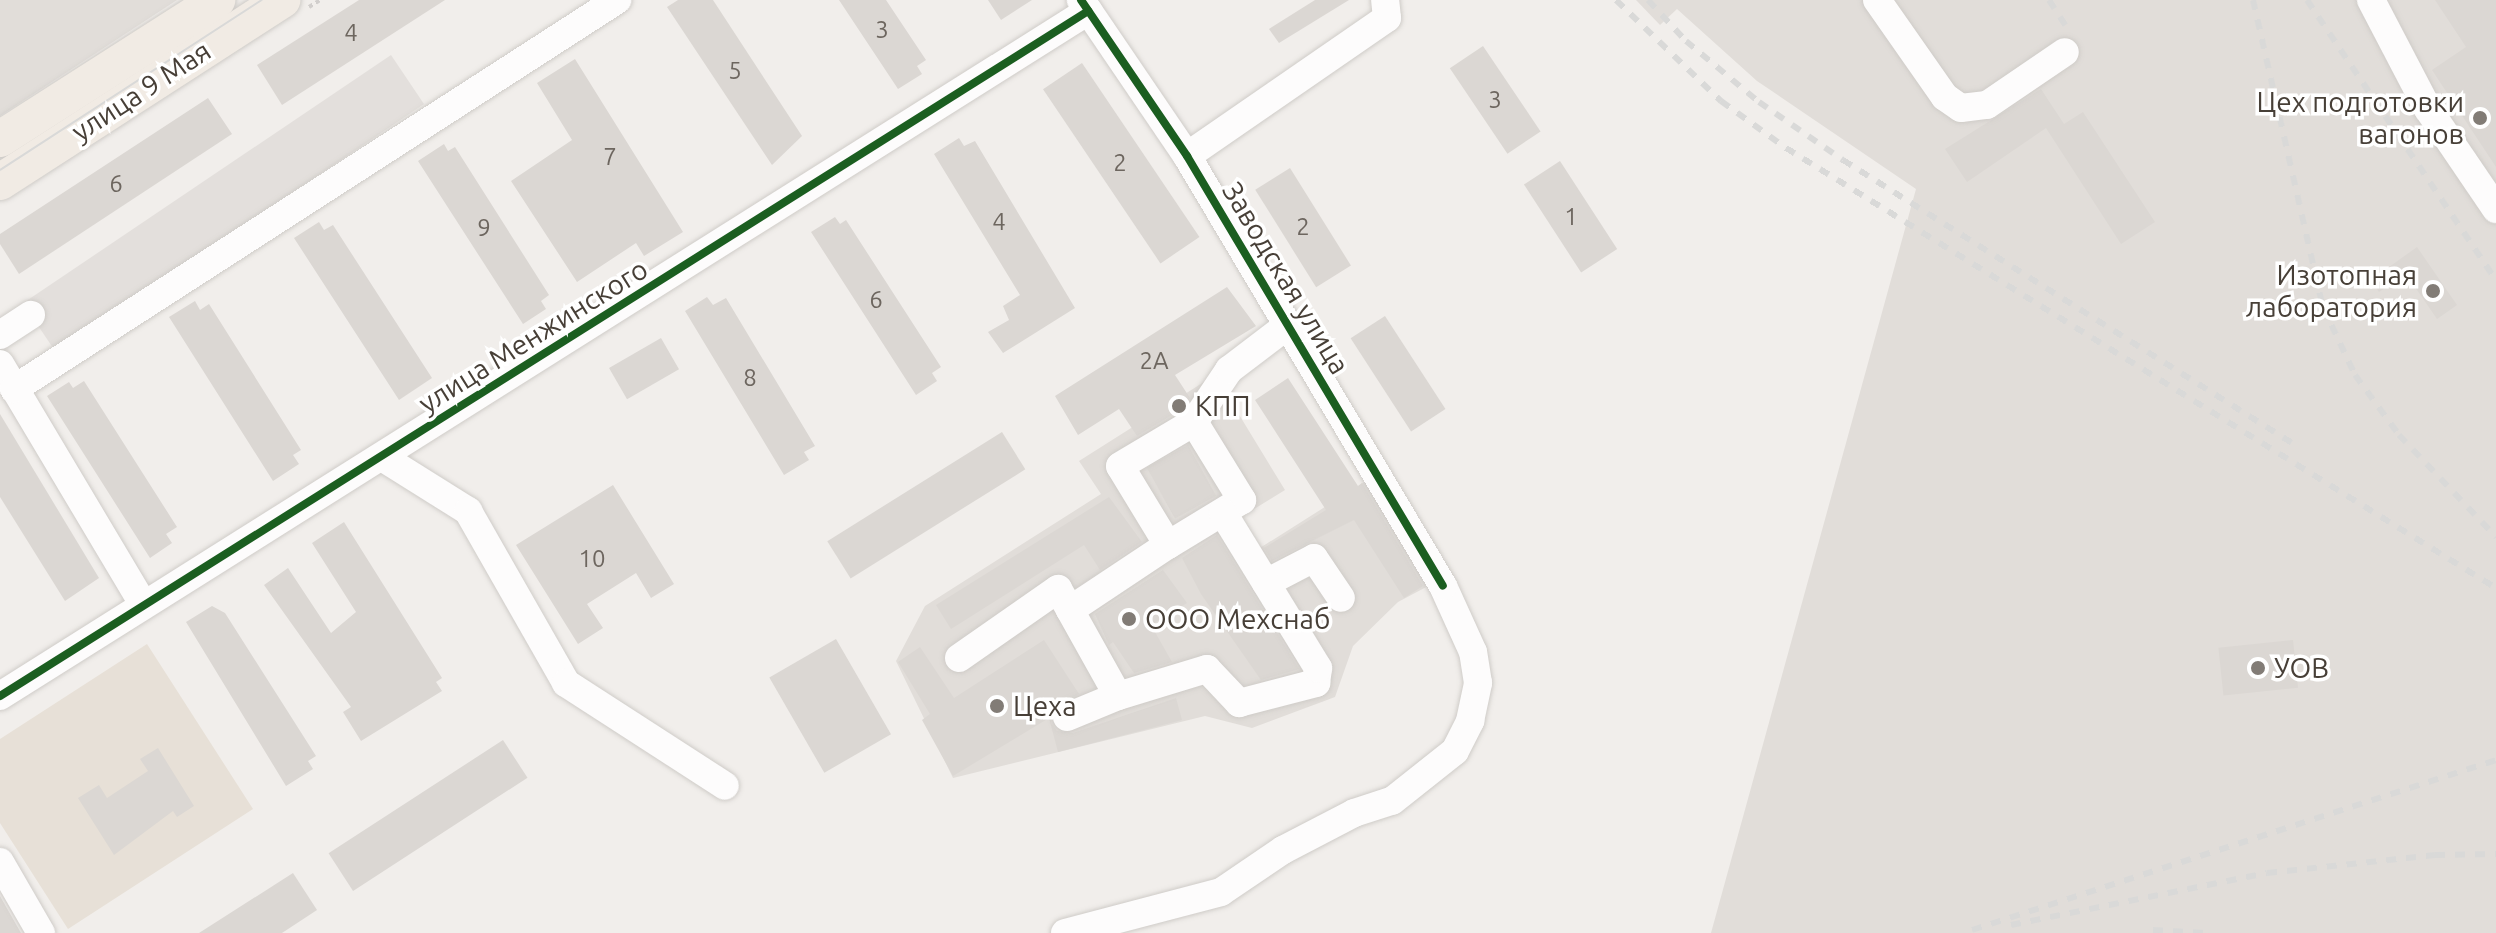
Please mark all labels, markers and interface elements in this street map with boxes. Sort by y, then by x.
house number: 3 [875,16,889,44]
house number: 4 [344,19,358,47]
street label: улица 9 Мая [65,34,217,148]
house number: 5 [728,57,742,85]
place label: Цех подготовки вагонов [2257,85,2464,151]
house number: 3 [1488,86,1502,114]
marker: Цех подготовки вагонов [2471,109,2489,127]
house number: 7 [603,143,617,171]
house number: 2 [1113,149,1127,177]
house number: 6 [109,170,123,198]
street label: Заводская улица [1215,176,1357,380]
house number: 1 [1564,203,1578,231]
house number: 4 [992,208,1006,236]
house number: 2 [1296,213,1310,241]
house number: 9 [477,214,491,242]
street label: улица Менжинского [412,252,654,420]
place label: Изотопная лаборатория [2246,258,2417,324]
marker: Изотопная лаборатория [2424,282,2442,300]
house number: 6 [869,286,883,314]
house number: 2А [1139,347,1169,375]
house number: 8 [743,364,757,392]
place label: КПП [1195,389,1251,423]
marker: КПП [1170,397,1188,415]
house number: 10 [578,545,606,573]
place label: ООО Мехснаб [1145,602,1330,636]
marker: ООО Мехснаб [1120,610,1138,628]
place label: УОВ [2274,651,2329,685]
marker: УОВ [2249,659,2267,677]
place label: Цеха [1013,689,1077,723]
marker: Цеха [988,697,1006,715]

